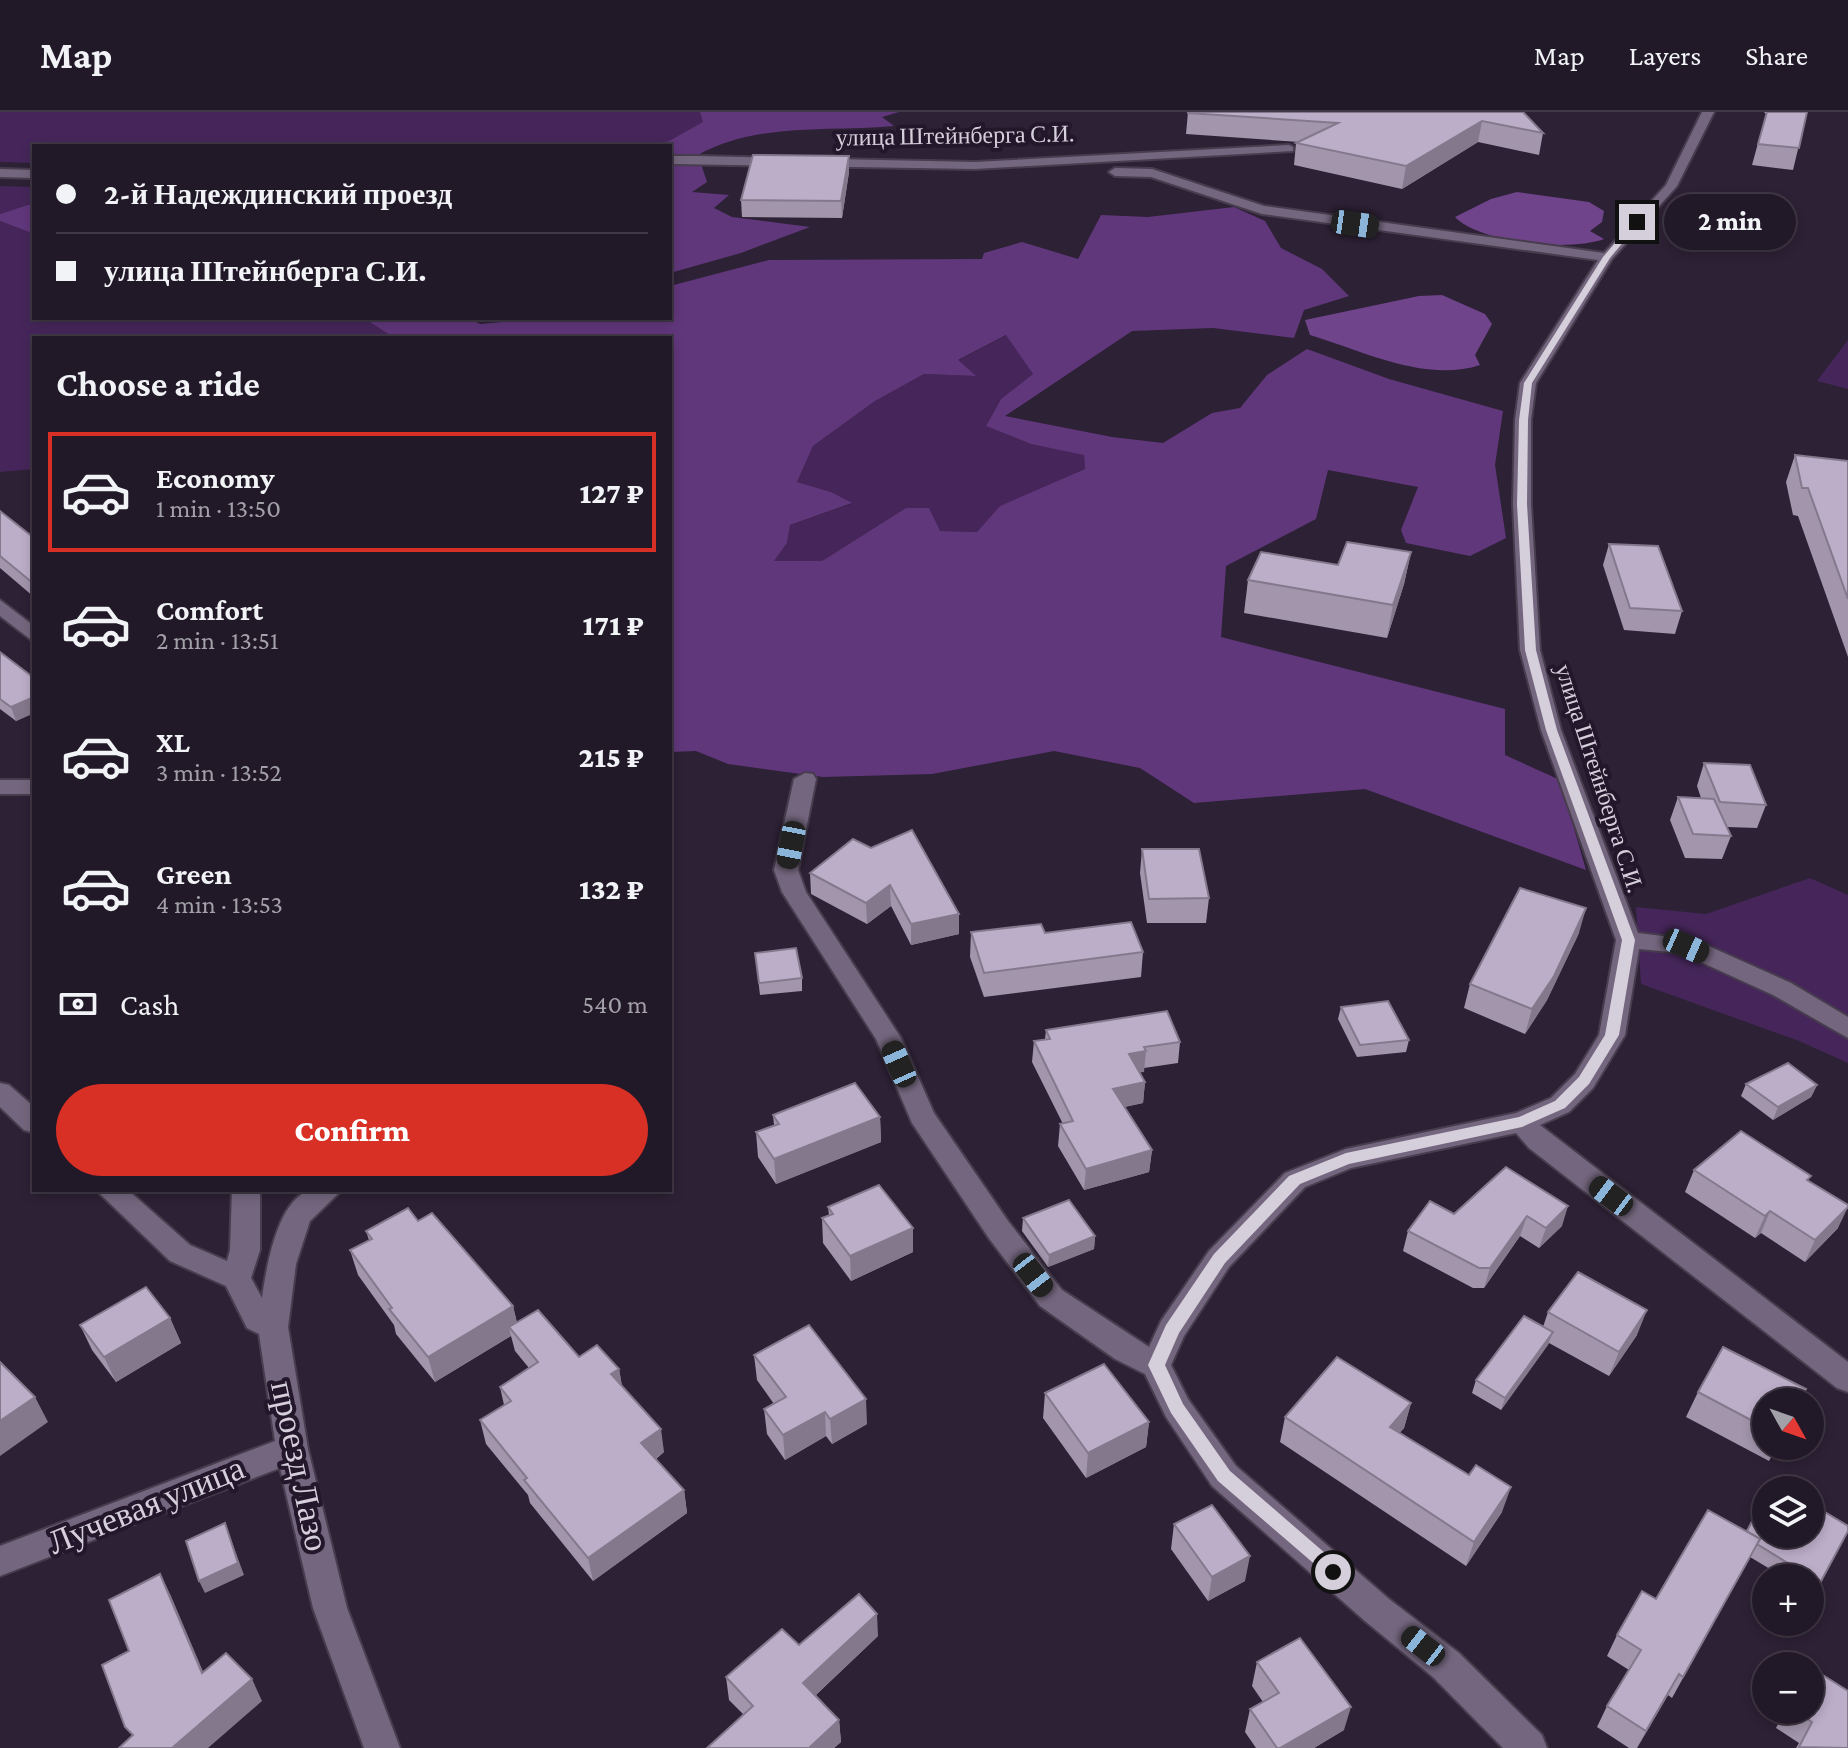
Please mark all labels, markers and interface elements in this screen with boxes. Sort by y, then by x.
text: Map [40,34,113,76]
text: Map [1534,40,1585,71]
text: Layers [1629,40,1701,71]
text: Share [1745,40,1808,71]
street label: улица Штейнберга С.И. [835,119,1075,151]
text: 2-й Надеждинский проезд [104,177,452,210]
callout: 2 min [1665,194,1797,250]
route end [1619,204,1655,240]
text: 2 min [1698,207,1762,236]
car [1330,209,1380,239]
text: улица Штейнберга С.И. [104,254,427,287]
text: Choose a ride [56,364,260,404]
icon: car [60,456,132,528]
text: Economy [156,461,275,494]
text: 127 ₽ [579,476,644,509]
text: 1 min · 13:50 [156,494,281,523]
icon: car [60,588,132,660]
text: Comfort [156,593,263,626]
text: 171 ₽ [583,608,644,641]
text: 2 min · 13:51 [156,626,279,655]
street label: улица Штейнберга С.И. [1550,660,1650,896]
icon: car [60,720,132,792]
text: XL [156,725,190,758]
text: 215 ₽ [578,740,644,773]
text: 3 min · 13:52 [156,758,282,787]
car [775,819,807,871]
icon: car [60,852,132,924]
text: Green [156,857,232,890]
text: 132 ₽ [579,872,644,905]
text: 4 min · 13:53 [156,890,283,919]
car [1659,925,1713,967]
icon: cash [56,982,100,1026]
text: Cash [120,988,179,1021]
text: 540 m [582,990,648,1019]
car [878,1037,920,1091]
button: Confirm [56,1084,648,1176]
car [1585,1172,1637,1220]
car [1009,1249,1057,1301]
street label: проезд Лазо [264,1378,336,1554]
north arrow [1752,1388,1824,1460]
map controls [1752,1388,1824,1724]
street label: Лучевая улица [43,1449,249,1561]
button: layers [1752,1476,1824,1548]
route start [1315,1554,1351,1590]
button: + [1752,1564,1824,1636]
car [1397,1622,1449,1670]
button: − [1752,1652,1824,1724]

